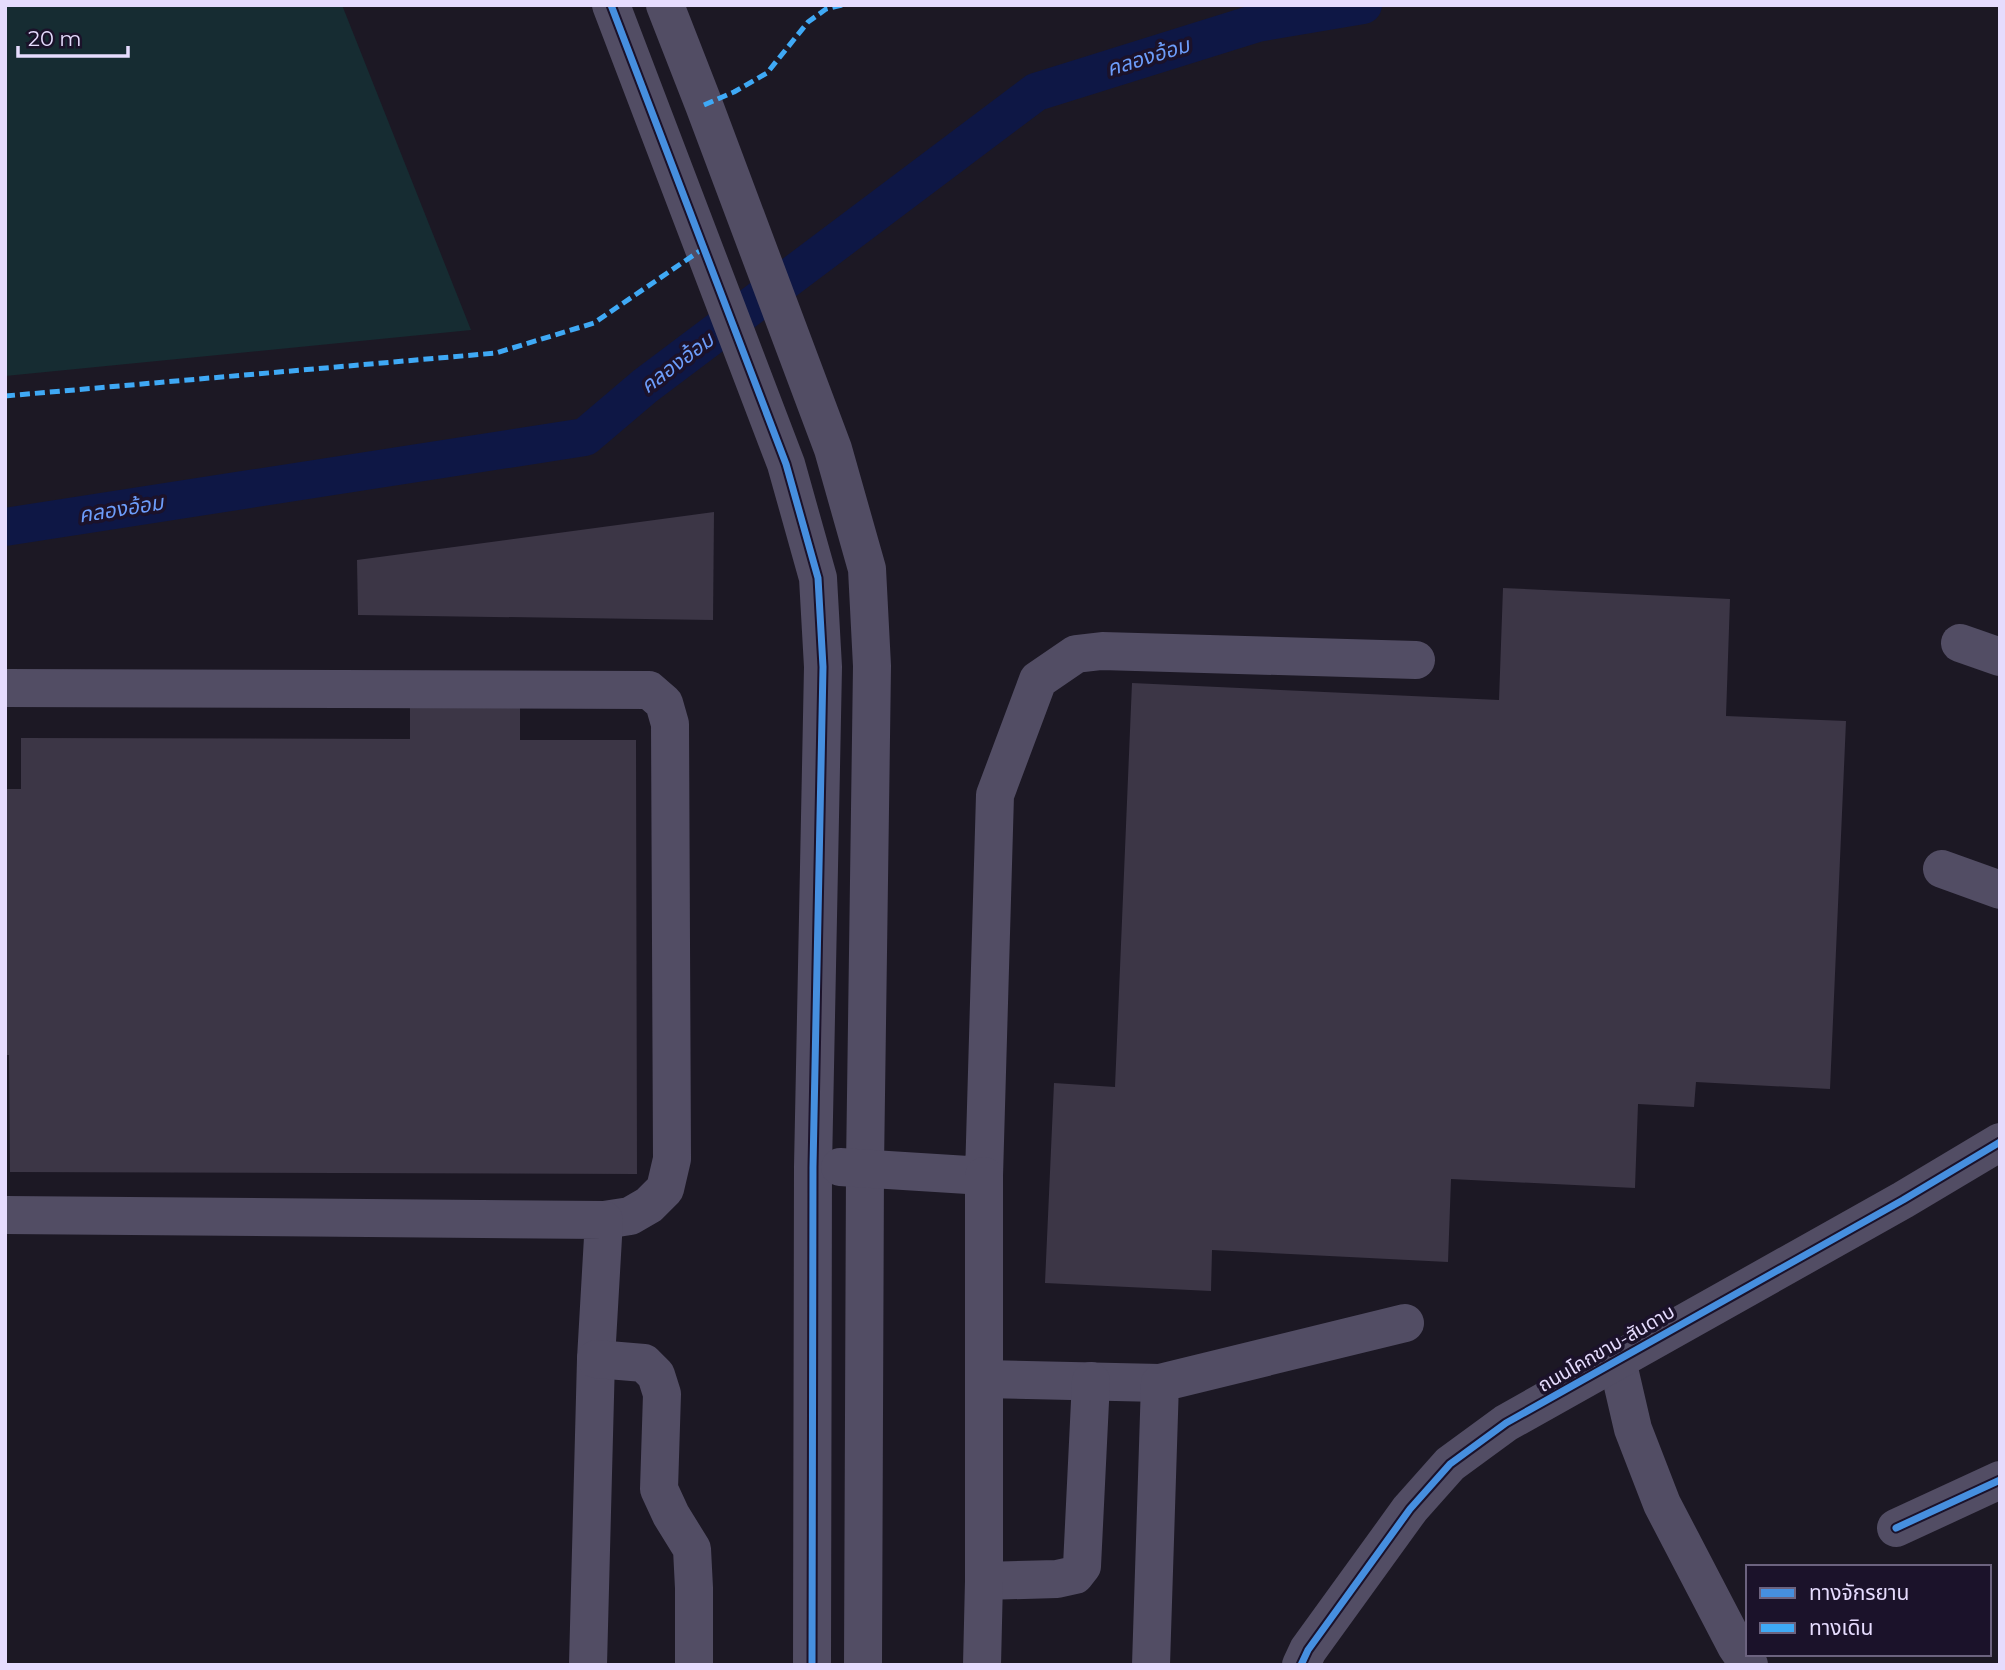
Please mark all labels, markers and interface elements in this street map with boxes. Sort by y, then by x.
scale bar [18,14,128,58]
text: 20 m [28,26,82,51]
water label: คลองอ้อม [1103,31,1194,81]
water label: คลองอ้อม [635,326,720,398]
water label: คลองอ้อม [77,489,167,528]
street label: ถนนโคกขาม-สันดาบ [1534,1300,1679,1397]
legend [1746,1565,1991,1656]
text: ทางจักรยาน [1809,1580,1910,1605]
text: ทางเดิน [1809,1615,1873,1640]

